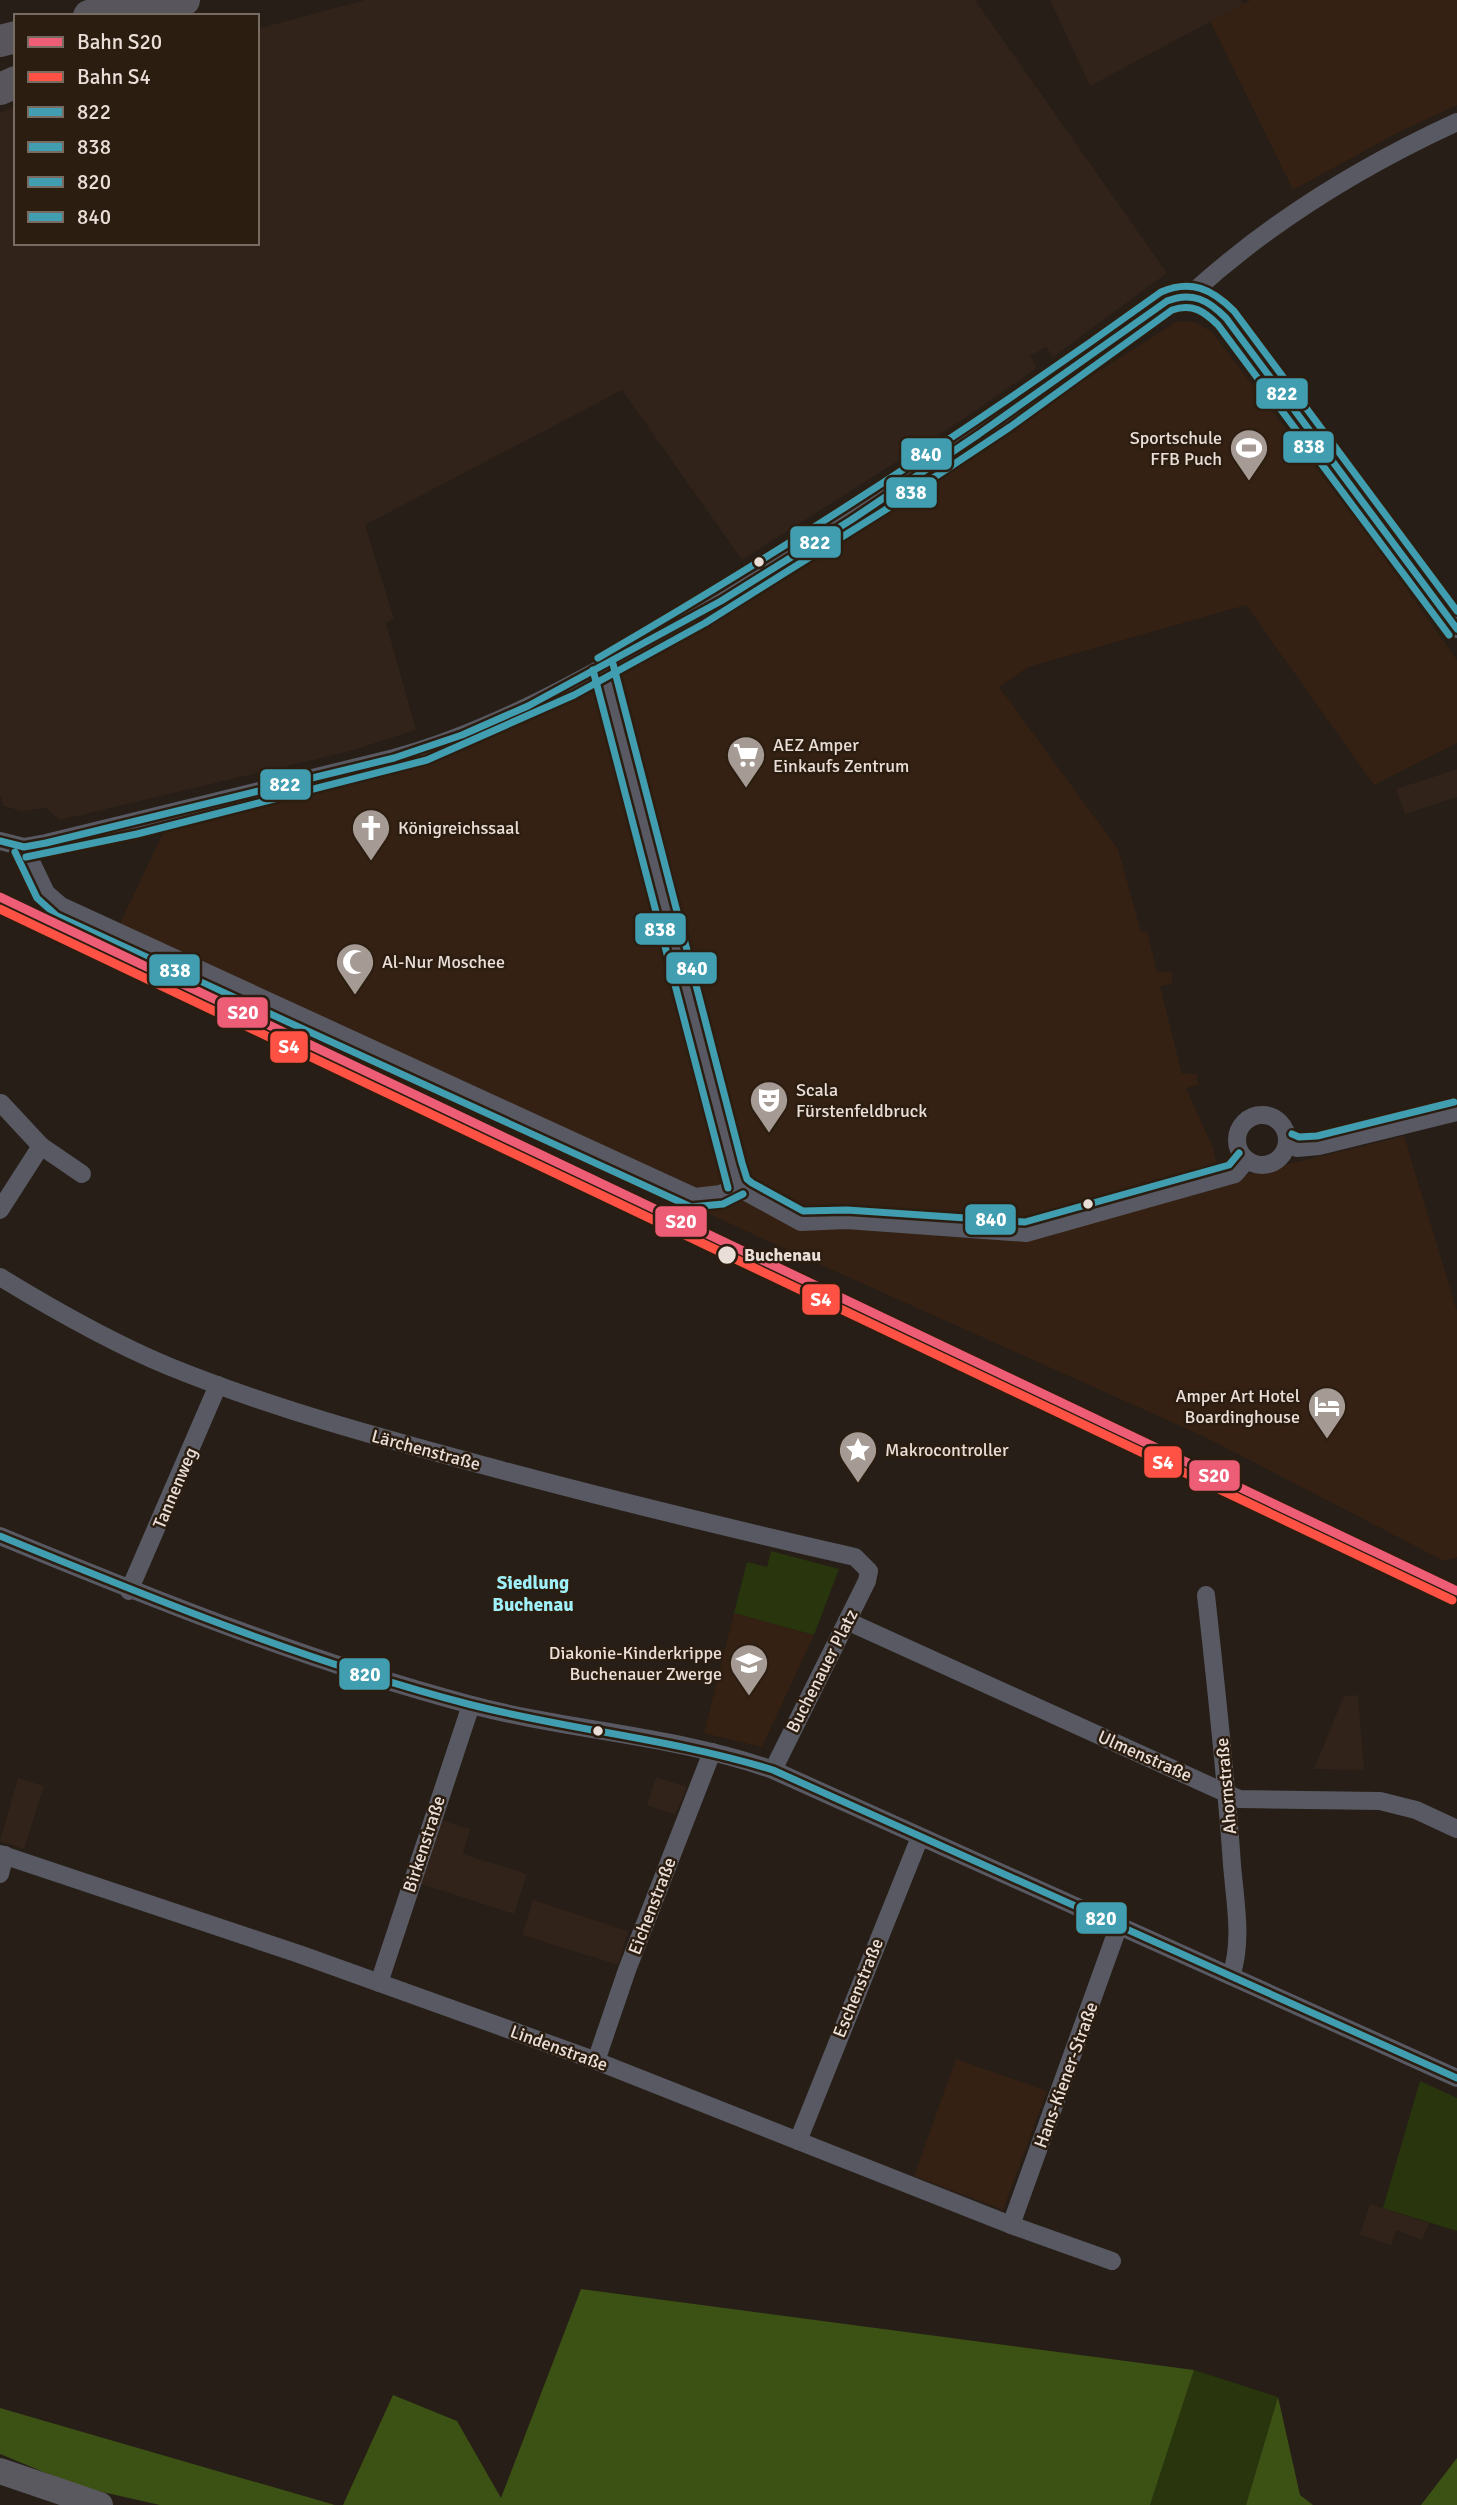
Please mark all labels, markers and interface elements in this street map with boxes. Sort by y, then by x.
legend [14,14,259,245]
text: Bahn S20 [77,29,162,55]
text: Bahn S4 [77,64,151,90]
text: 822 [77,99,111,125]
text: 838 [77,134,111,160]
text: 820 [77,169,111,195]
text: 840 [77,204,111,230]
line badge: 822 [1255,377,1309,410]
text: 822 [1267,382,1297,406]
place label: Sportschule FFB Puch [1130,427,1222,470]
sports icon: Sportschule FFB Puch [1228,427,1270,482]
line badge: 838 [1282,430,1335,464]
text: 838 [1294,435,1324,459]
line badge: 840 [900,437,953,471]
text: 840 [911,443,941,467]
line badge: 838 [885,476,938,509]
text: 838 [896,481,926,505]
line badge: 822 [789,525,842,559]
text: 822 [800,531,830,555]
unlabelled marker [752,555,766,569]
supermarket icon: AEZ Amper Einkaufs Zentrum [725,734,767,789]
place label: AEZ Amper Einkaufs Zentrum [773,734,909,777]
line badge: 822 [259,768,312,801]
text: 822 [270,773,300,797]
church icon: Königreichssaal [350,807,392,862]
place label: Königreichssaal [398,817,520,839]
line badge: 838 [634,912,687,946]
text: 838 [645,918,675,942]
mosque icon: Al-Nur Moschee [334,941,376,996]
place label: Al-Nur Moschee [382,951,505,973]
line badge: 840 [665,951,718,985]
line badge: 838 [148,953,201,987]
text: 840 [677,957,707,981]
text: 838 [160,959,190,983]
line badge: S20 [216,996,269,1029]
text: S20 [227,1001,259,1025]
line badge: S4 [269,1030,309,1064]
text: S4 [279,1035,299,1059]
theatre icon: Scala Fürstenfeldbruck [748,1079,790,1134]
place label: Scala Fürstenfeldbruck [796,1079,927,1122]
unlabelled marker [1081,1197,1095,1211]
line badge: 840 [964,1203,1017,1236]
line badge: S20 [654,1205,708,1238]
text: 840 [976,1208,1006,1232]
text: S20 [665,1210,697,1234]
marker: Buchenau [716,1244,738,1266]
place label: Buchenau [744,1244,821,1266]
line badge: S4 [801,1283,841,1316]
text: S4 [811,1288,831,1312]
place label: Amper Art Hotel Boardinghouse [1175,1385,1300,1428]
hotel icon: Amper Art Hotel Boardinghouse [1306,1385,1348,1440]
street label: Lärchenstraße [369,1425,483,1475]
place icon: Makrocontroller [837,1429,879,1484]
place label: Makrocontroller [885,1439,1009,1461]
street label: Tannenweg [148,1444,202,1532]
line badge: S4 [1143,1445,1183,1479]
text: S4 [1153,1451,1173,1475]
line badge: S20 [1188,1459,1241,1492]
text: S20 [1198,1464,1230,1488]
district label: Siedlung Buchenau [492,1571,574,1617]
street label: Buchenauer Platz [781,1606,863,1736]
place label: Diakonie-Kinderkrippe Buchenauer Zwerge [549,1642,722,1685]
school or university icon: Diakonie-Kinderkrippe Buchenauer Zwerge [728,1642,770,1697]
line badge: 820 [338,1657,391,1691]
text: 820 [350,1663,380,1687]
unlabelled marker [591,1724,605,1738]
street label: Ulmenstraße [1095,1725,1195,1787]
street label: Ahornstraße [1211,1737,1241,1835]
street label: Birkenstraße [398,1793,450,1895]
street label: Eichenstraße [623,1854,681,1958]
line badge: 820 [1075,1901,1128,1935]
text: 820 [1086,1907,1116,1931]
street label: Eschenstraße [828,1935,888,2041]
street label: Hans-Kiener-Straße [1029,1999,1103,2151]
street label: Lindenstraße [507,2020,611,2076]

